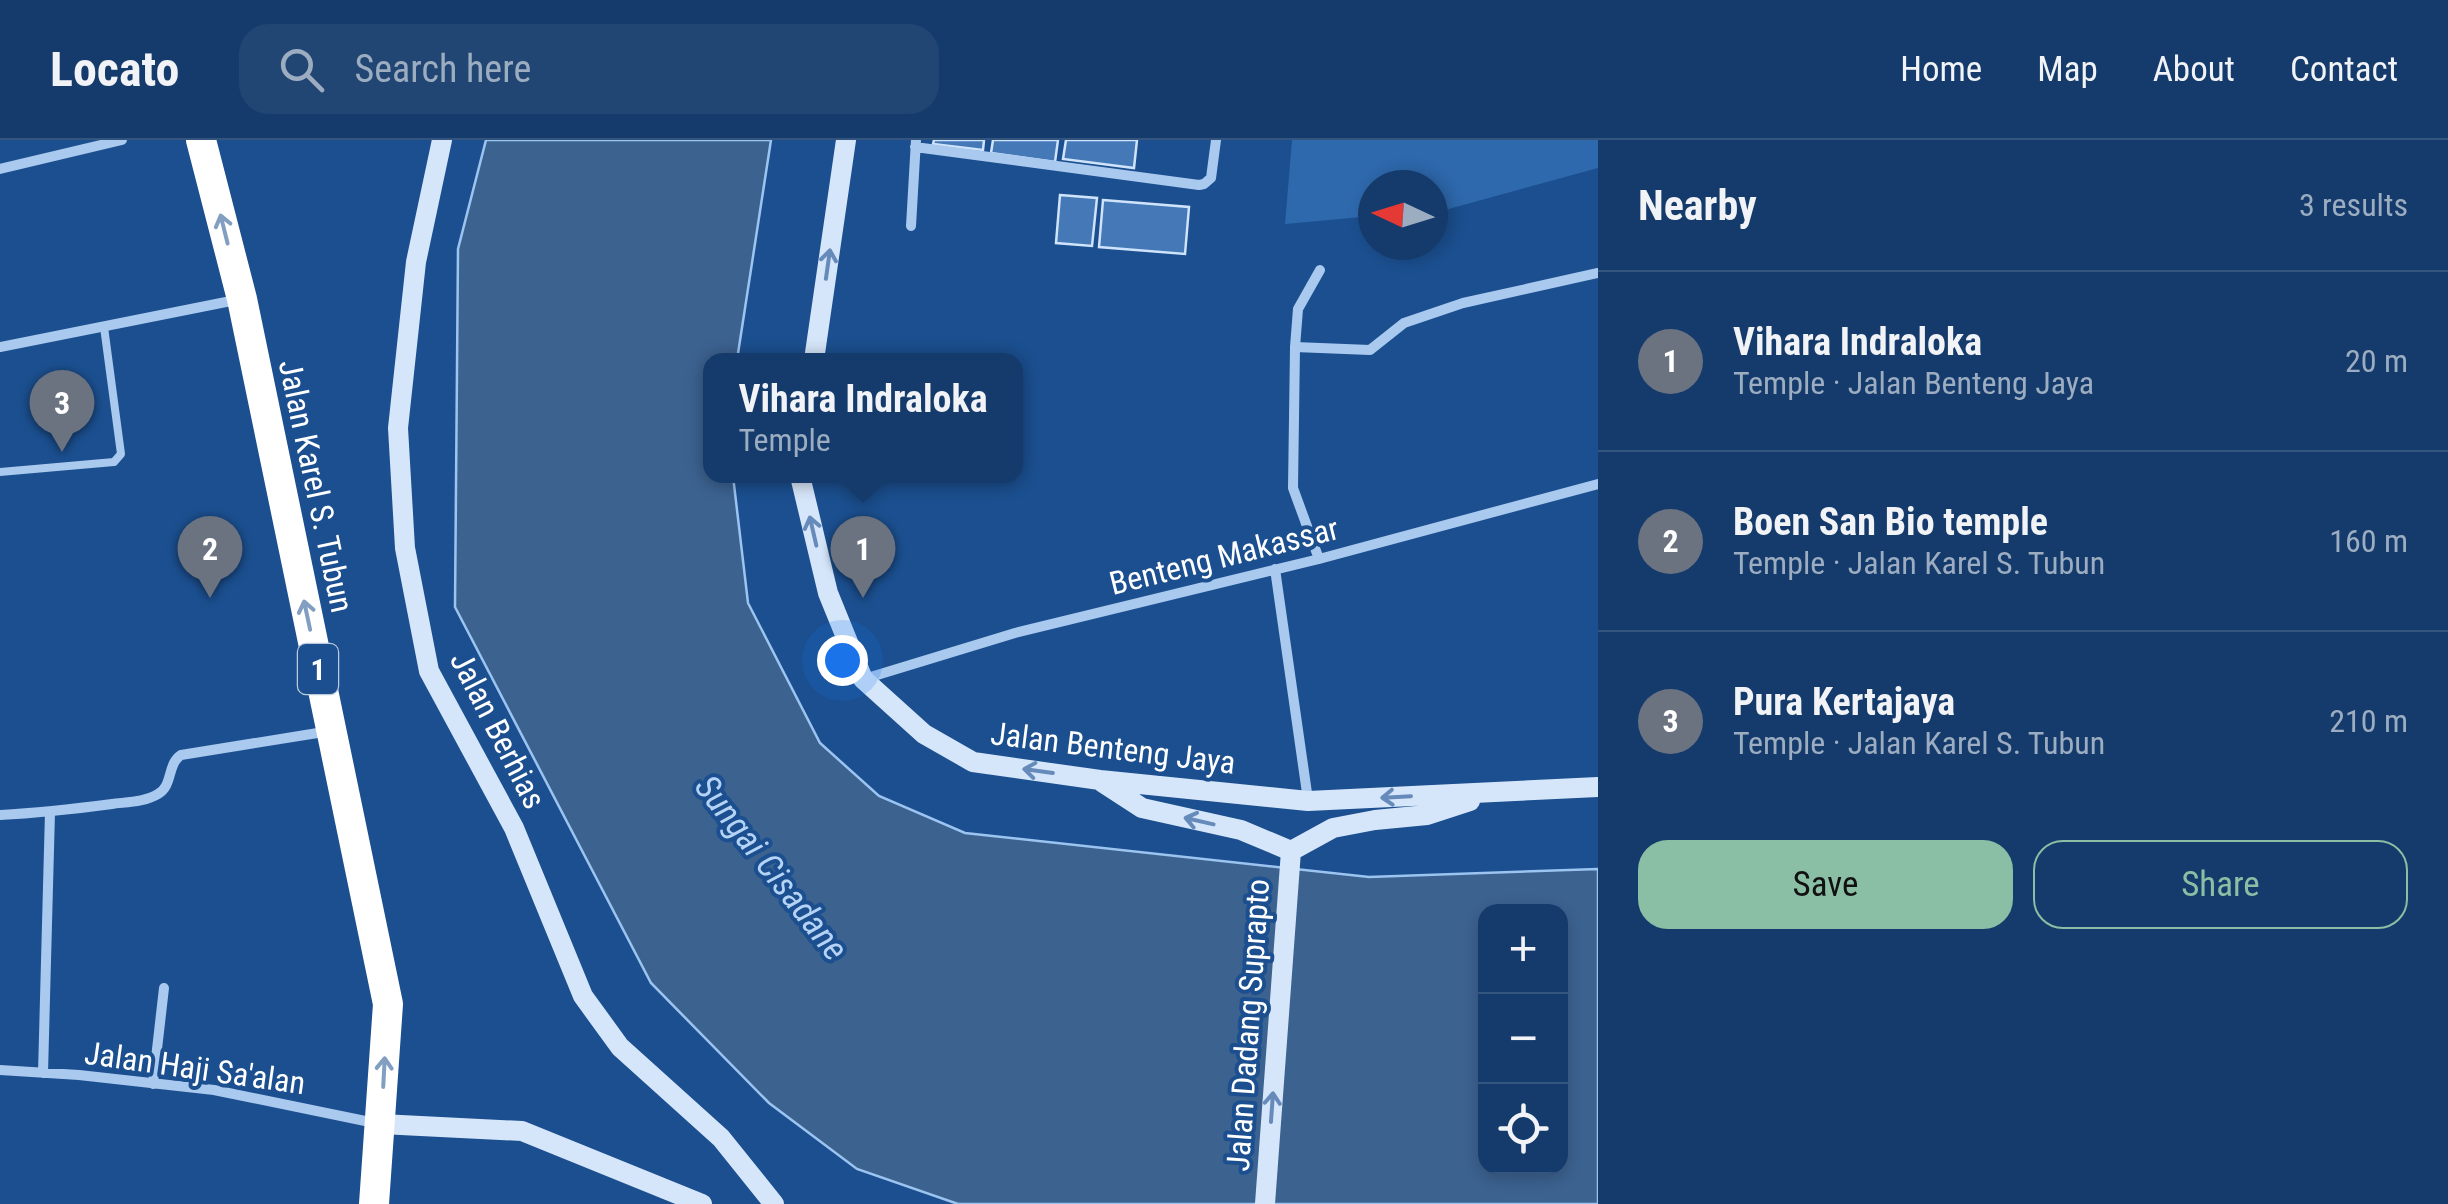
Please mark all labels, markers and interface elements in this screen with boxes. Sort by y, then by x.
search box [239,24,939,114]
text: Locato [50,41,179,98]
icon: search [274,42,329,97]
text: Search here [354,47,531,91]
text: Home [1900,49,1982,90]
text: Map [2037,49,2098,90]
text: About [2153,49,2235,90]
text: Contact [2290,49,2398,90]
north arrow [1358,170,1448,260]
text: Nearby [1638,181,1757,230]
text: 3 results [2299,186,2408,224]
one-way arrow [214,214,232,246]
one-way arrow [819,248,837,281]
text: Vihara Indraloka [1733,320,1982,364]
text: 1 [1662,342,1679,380]
text: 20 m [2345,342,2408,380]
popup [703,353,1023,483]
street label: Jalan Karel S. Tubun [271,356,361,616]
text: Temple · Jalan Benteng Jaya [1733,364,2094,402]
pin: 3 [30,370,94,452]
text: Vihara Indraloka [738,377,988,421]
text: Temple [738,421,831,459]
text: Boen San Bio temple [1733,500,2048,544]
street label: Benteng Makassar [1106,509,1343,603]
pin: 2 [178,516,242,598]
one-way arrow [803,516,821,548]
pin: 1 [830,516,896,598]
text: 2 [1662,522,1679,560]
text: 160 m [2329,522,2408,560]
text: Temple · Jalan Karel S. Tubun [1733,544,2105,582]
one-way arrow [296,600,315,632]
your location [817,635,868,686]
road number: 1 [298,644,338,694]
street label: Jalan Berhias [442,645,554,815]
text: Pura Kertajaya [1733,680,1955,724]
text: 3 [1662,702,1679,740]
text: 210 m [2329,702,2408,740]
street label: Jalan Benteng Jaya [988,714,1238,782]
text: Temple · Jalan Karel S. Tubun [1733,724,2105,762]
one-way arrow [1022,762,1054,780]
water label: Sungai Cisadane [686,767,856,969]
one-way arrow [1380,788,1412,807]
one-way arrow [1183,810,1215,829]
button: Save [1638,840,2013,929]
button: Share [2033,840,2408,929]
street label: Jalan Dadang Suprapto [1219,878,1277,1172]
map controls [1478,904,1568,1174]
button: + [1478,904,1568,994]
button: − [1478,994,1568,1084]
street label: Jalan Haji Sa'alan [82,1034,308,1102]
one-way arrow [375,1056,394,1088]
button: locate [1478,1084,1568,1174]
one-way arrow [1263,1091,1282,1123]

